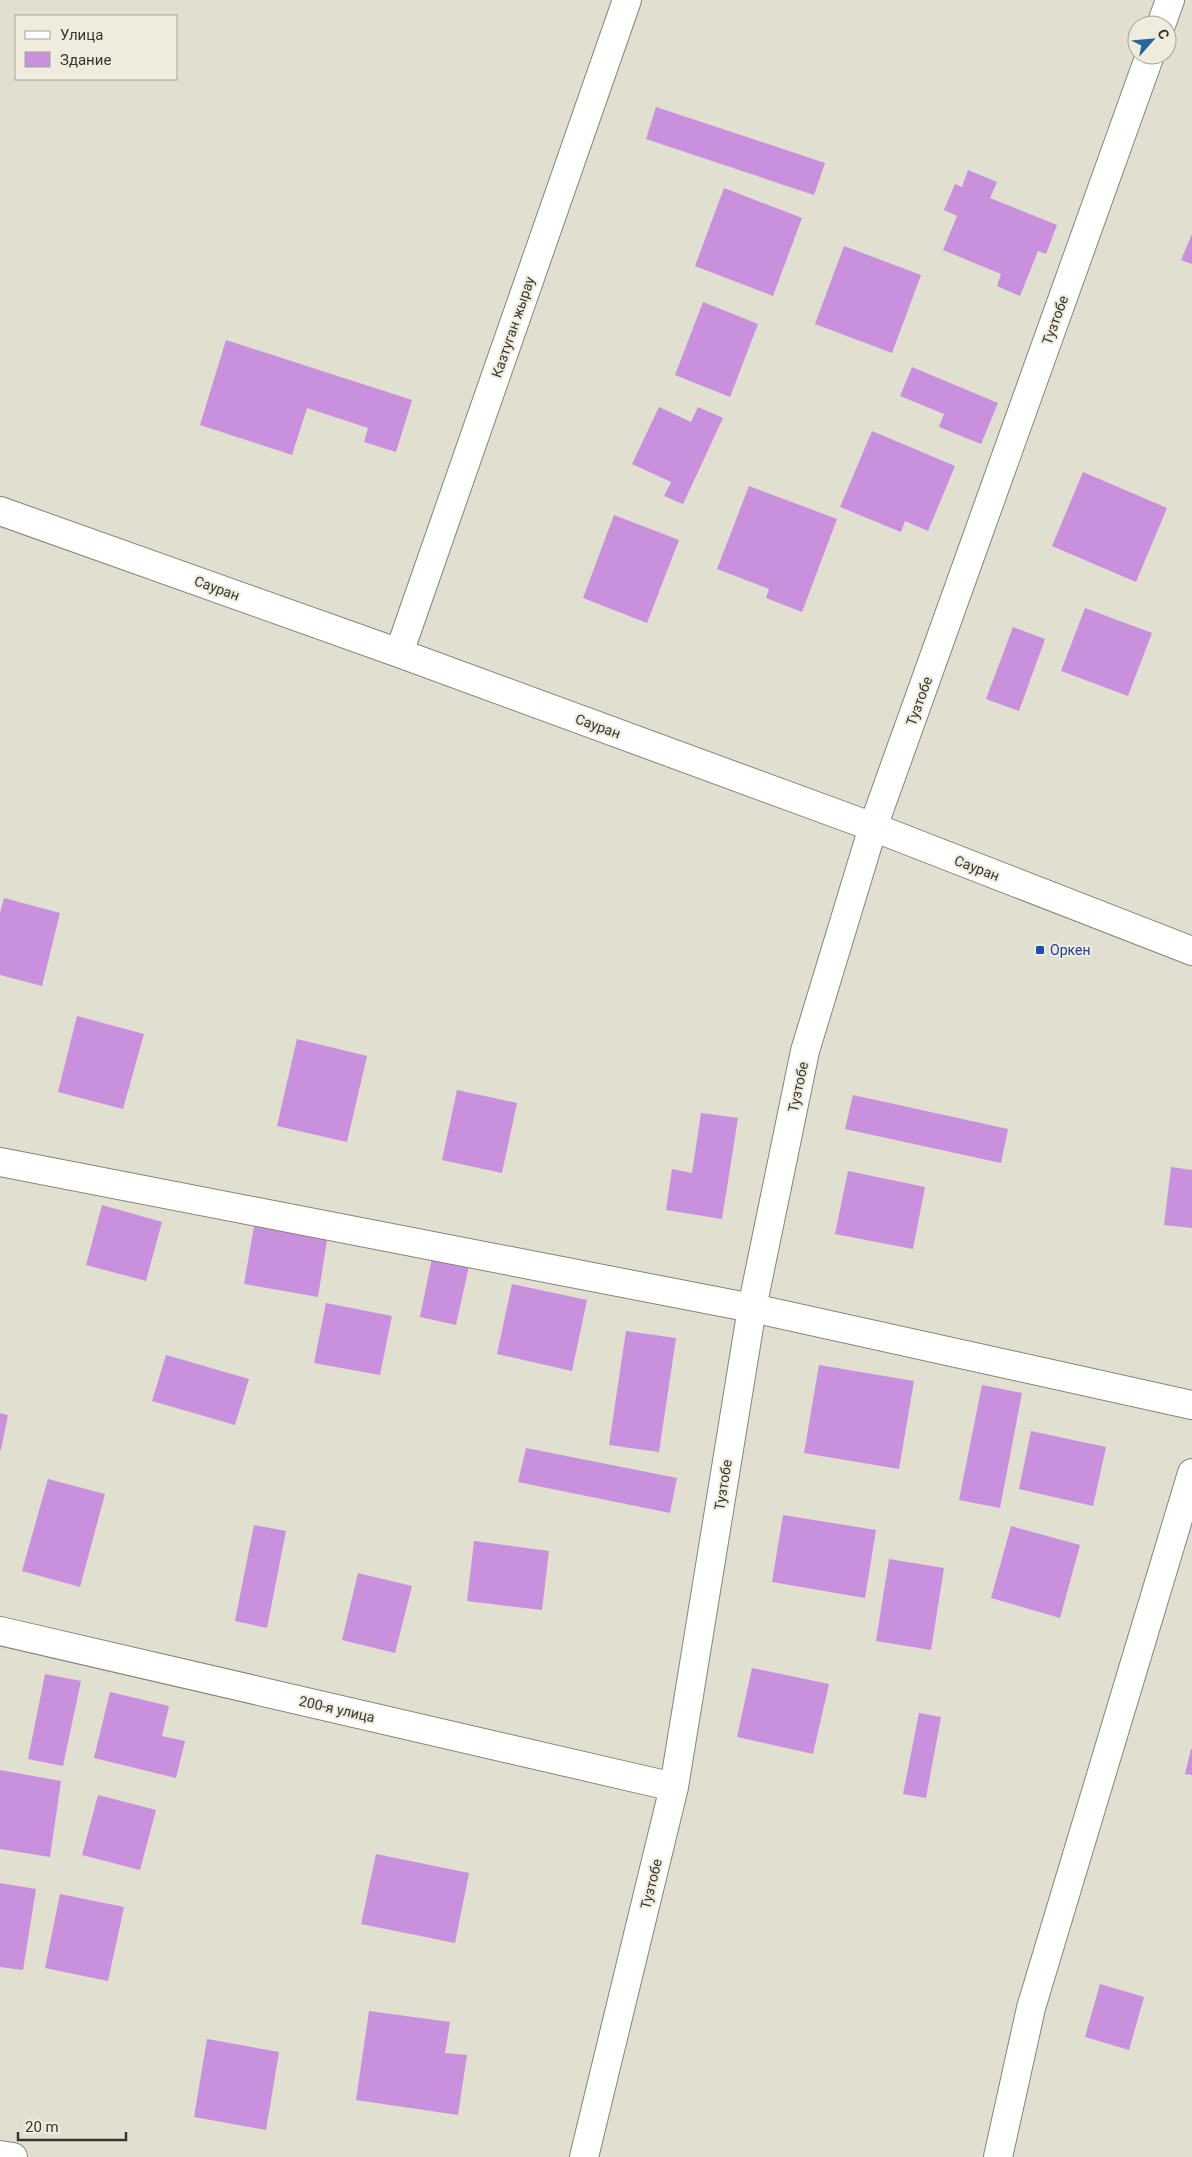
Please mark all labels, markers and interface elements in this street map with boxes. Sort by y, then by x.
legend [15,15,178,80]
north arrow [1127,15,1177,65]
text: Улица [60,26,103,44]
text: С [1154,26,1173,42]
text: Здание [60,51,111,69]
street label: Казтуган жырау [488,274,538,380]
street label: Тузтобе [1039,293,1071,347]
street label: Сауран [192,572,242,604]
street label: Тузтобе [903,674,935,728]
street label: Сауран [573,710,623,742]
street label: Сауран [952,852,1002,884]
place label: Оркен [1050,942,1090,958]
marker: Оркен [1034,944,1046,956]
street label: Тузтобе [785,1060,811,1114]
street label: Тузтобе [711,1458,735,1512]
street label: 200-я улица [298,1693,376,1725]
street label: Тузтобе [637,1857,665,1911]
scale bar [18,2110,125,2142]
text: 20 m [25,2118,59,2136]

